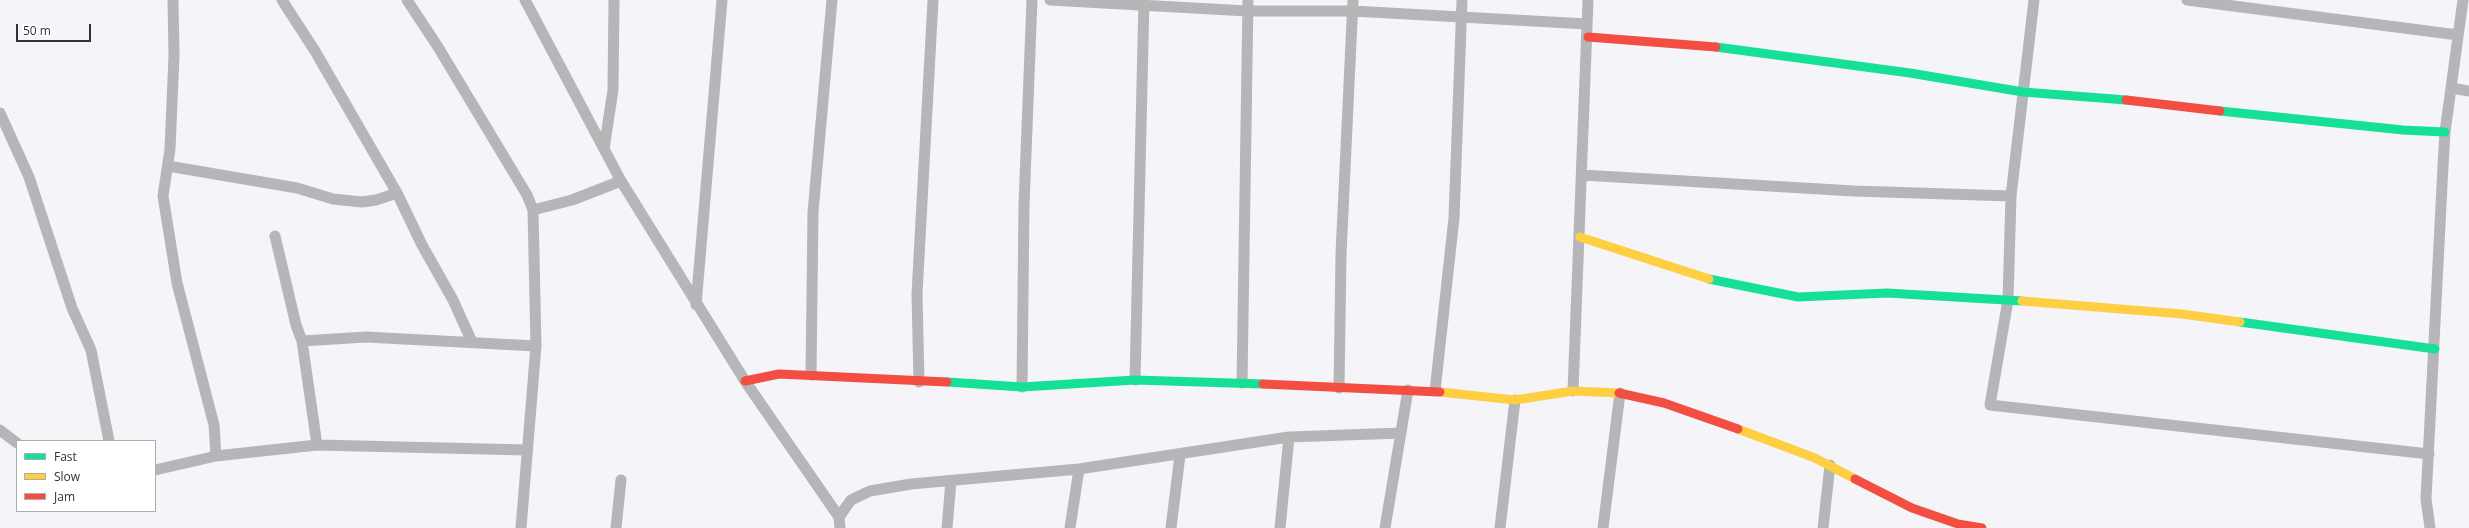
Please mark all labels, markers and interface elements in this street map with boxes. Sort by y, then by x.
scale bar [18,16,93,42]
text: 50 m [23,22,51,39]
legend [16,440,156,512]
text: Fast [54,448,77,465]
text: Slow [54,468,80,485]
text: Jam [54,488,75,505]

